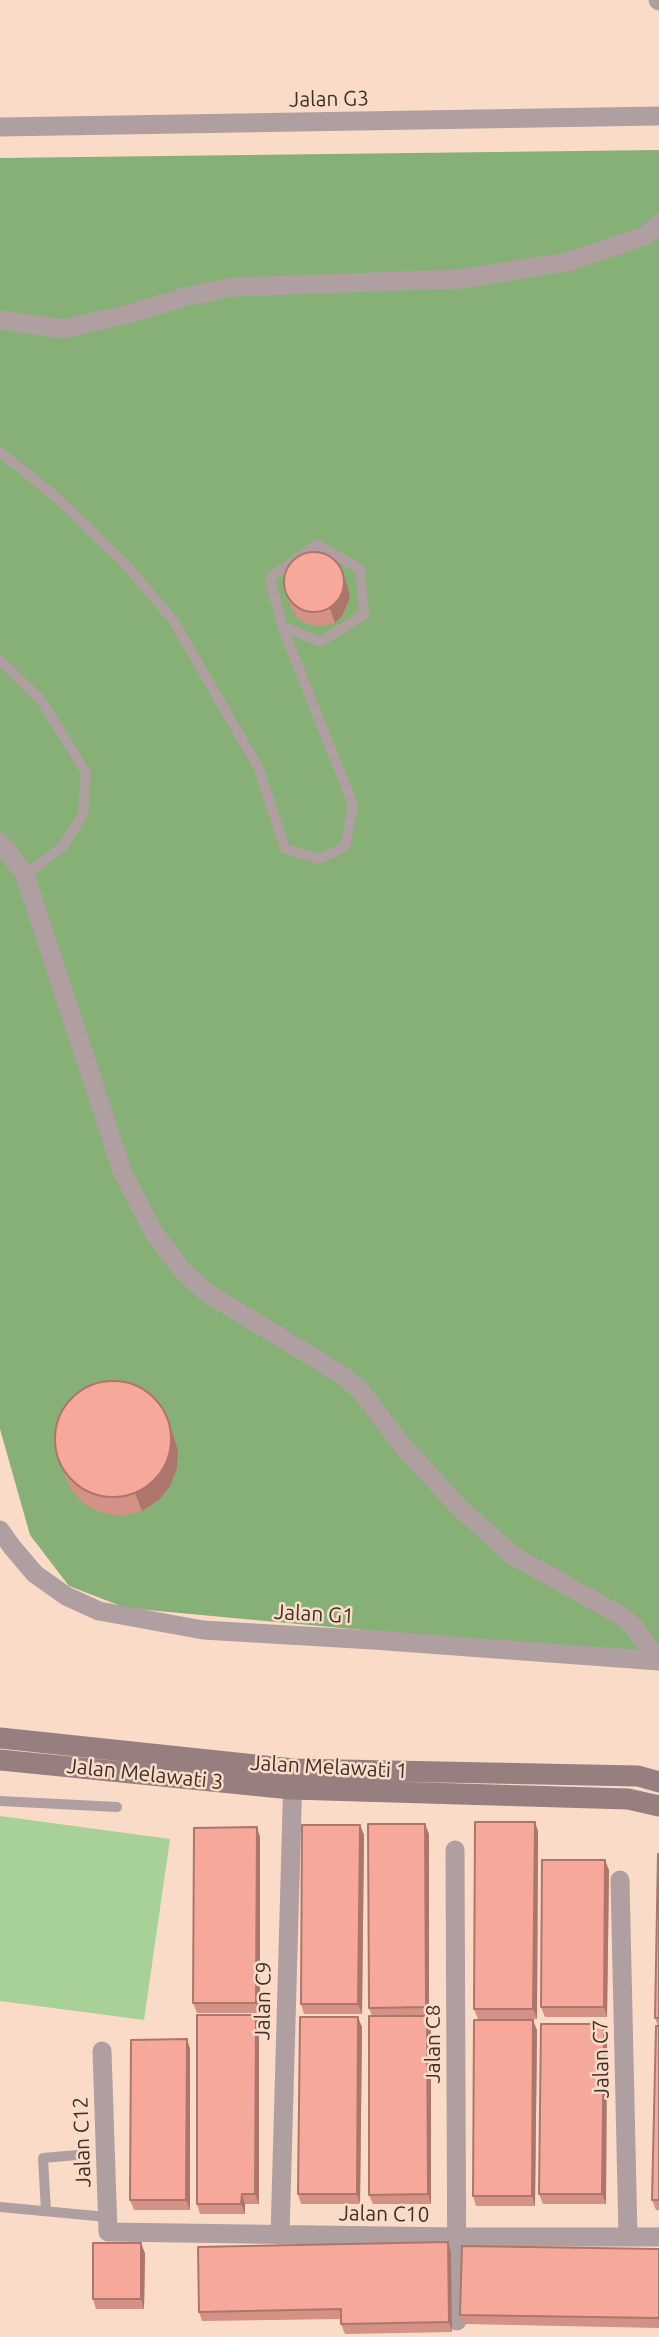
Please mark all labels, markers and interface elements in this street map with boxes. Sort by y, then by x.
street label: Jalan G3 [289,86,369,112]
street label: Jalan G1 [273,1599,355,1629]
street label: Jalan Melawati 1 [250,1750,408,1784]
street label: Jalan Melawati 3 [65,1753,225,1795]
street label: Jalan C9 [250,1961,276,2041]
street label: Jalan C8 [420,2005,446,2083]
street label: Jalan C7 [588,2019,614,2099]
street label: Jalan C12 [68,2096,96,2188]
street label: Jalan C10 [338,2201,430,2227]

